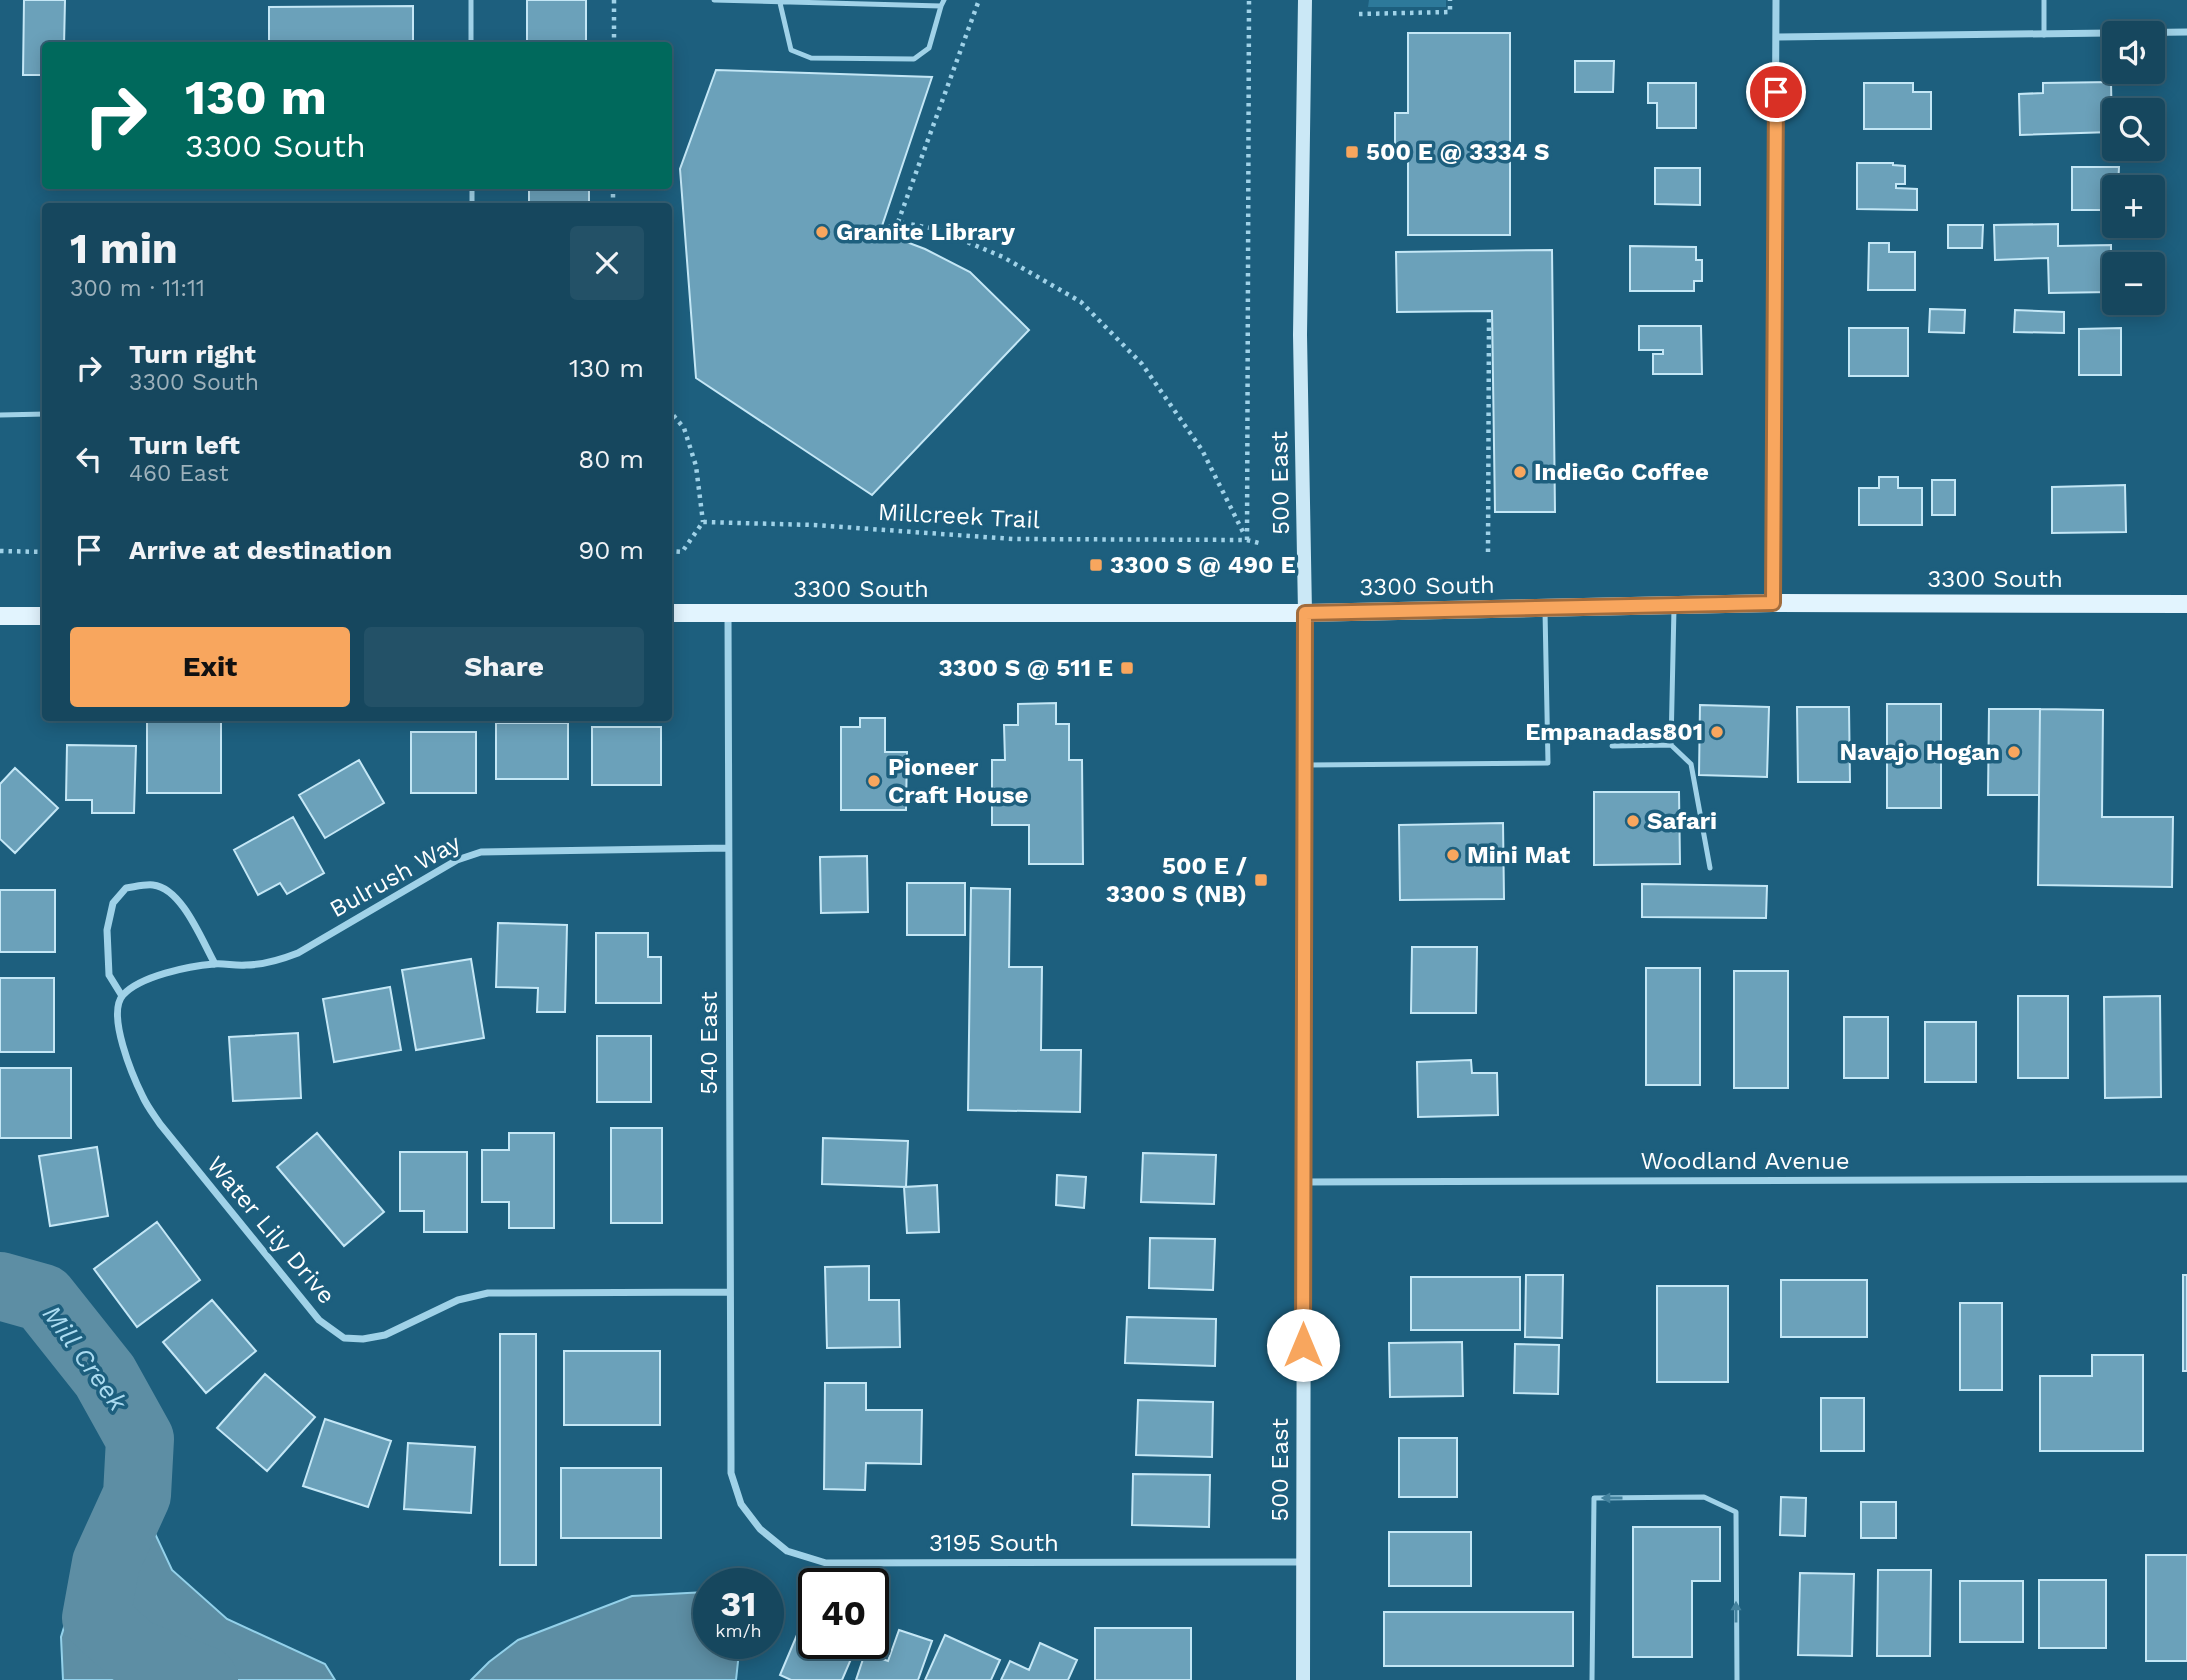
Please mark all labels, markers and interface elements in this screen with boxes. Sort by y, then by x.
map controls [2102,21,2165,315]
button: sound [2102,21,2165,84]
pin [1746,62,1806,122]
text: 130 m [185,68,327,126]
icon: right [70,70,161,161]
icon: arrive [1757,73,1795,111]
button: search [2102,98,2165,161]
text: 3300 South [185,127,366,165]
place label: 500 E @ 3334 S [1366,138,1550,166]
marker: 500 E @ 3334 S [1344,144,1360,160]
button: + [2102,175,2165,238]
place label: Granite Library [836,218,1015,246]
text: 1 min [70,224,178,273]
marker: Granite Library [814,224,830,240]
button: close [570,226,644,300]
button: − [2102,252,2165,315]
text: 300 m · 11:11 [70,275,205,302]
text: Turn right [129,339,256,369]
icon: right [70,349,108,387]
text: 130 m [569,353,644,383]
text: 3300 South [129,369,259,396]
text: Turn left [129,430,240,460]
street label: 500 East [1265,431,1295,535]
icon: left [70,440,108,478]
text: 80 m [578,444,644,474]
place label: IndieGo Coffee [1534,458,1709,486]
text: 460 East [129,460,229,487]
marker: IndieGo Coffee [1512,464,1528,480]
street label: Millcreek Trail [877,498,1041,534]
icon: arrive [70,531,108,569]
text: Arrive at destination [129,535,392,565]
text: 90 m [578,535,644,565]
place label: 3300 S @ 490 E [1110,551,1296,579]
marker: 3300 S @ 490 E [1088,557,1104,573]
street label: 3300 South [1927,565,2063,593]
street label: 3300 South [1359,571,1495,601]
street label: 3300 South [793,575,929,603]
button: Exit [70,627,350,707]
button: Share [364,627,644,707]
place label: 3300 S @ 511 E [939,654,1113,682]
marker: 3300 S @ 511 E [1119,660,1135,676]
place label: Empanadas801 [1525,718,1703,746]
marker: Empanadas801 [1709,724,1725,740]
place label: Navajo Hogan [1839,738,2000,766]
marker: Navajo Hogan [2006,744,2022,760]
place label: Pioneer Craft House [888,753,1029,809]
marker: Pioneer Craft House [866,773,882,789]
place label: Safari [1647,807,1717,835]
marker: Safari [1625,813,1641,829]
street label: Bulrush Way [325,828,466,923]
place label: Mini Mat [1467,841,1571,869]
marker: Mini Mat [1445,847,1461,863]
place label: 500 E / 3300 S (NB) [1106,852,1247,908]
marker: 500 E / 3300 S (NB) [1253,872,1269,888]
street label: 540 East [695,991,723,1095]
street label: Woodland Avenue [1640,1147,1850,1175]
street label: Water Lily Drive [201,1151,341,1309]
water label: Mill Creek [37,1299,134,1417]
position arrow [1266,1308,1340,1382]
street label: 500 East [1266,1418,1294,1522]
one-way arrow [1600,1492,1622,1504]
street label: 3195 South [929,1529,1059,1557]
speed limit sign: 40 [798,1568,889,1659]
text: 31 [721,1583,756,1625]
one-way arrow [1730,1601,1742,1623]
text: km/h [715,1620,762,1641]

